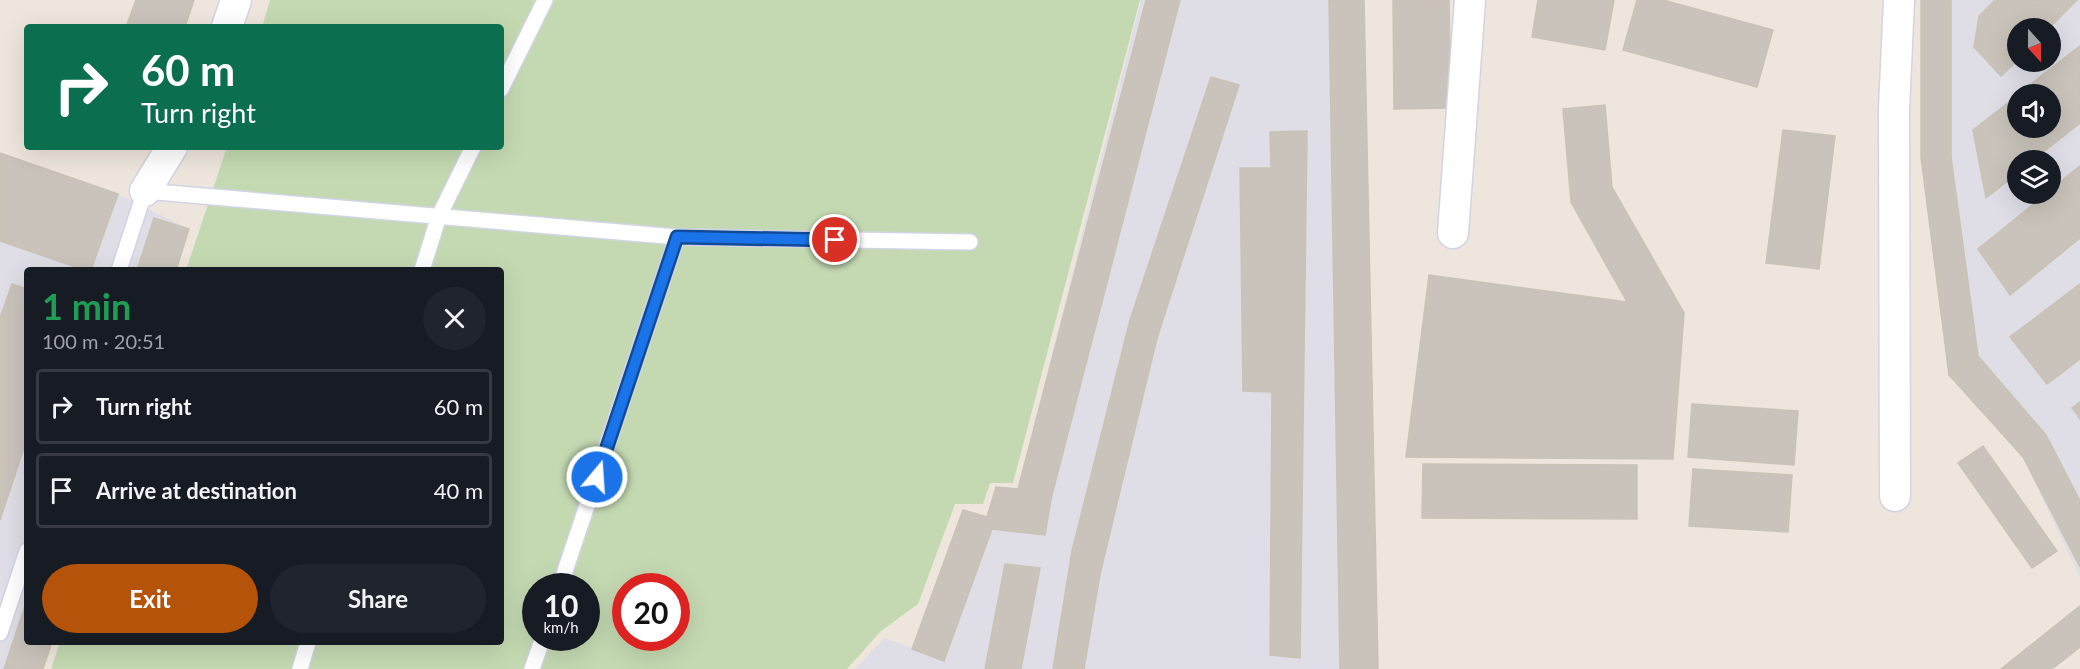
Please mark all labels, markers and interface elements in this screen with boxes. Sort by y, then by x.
north arrow [2007,18,2061,72]
map controls [2007,18,2061,204]
text: 60 m [141,45,235,95]
icon: right [42,48,120,126]
button: sound [2007,84,2061,138]
text: Turn right [141,96,256,129]
button: layers [2007,150,2061,204]
pin [809,214,860,265]
icon: arrive [818,223,851,256]
text: 1 min [42,284,131,328]
button: close [423,287,486,350]
text: 100 m · 20:51 [42,329,165,353]
icon: right [45,390,78,423]
text: Turn right [96,393,191,420]
text: 60 m [434,393,483,420]
position arrow [565,445,629,509]
icon: arrive [45,474,78,507]
text: Arrive at destination [96,477,297,504]
text: 40 m [434,477,483,504]
button: Exit [42,564,258,633]
button: Share [270,564,486,633]
speed limit sign: 20 [612,573,690,651]
text: 10 [544,587,578,623]
text: km/h [543,618,579,636]

